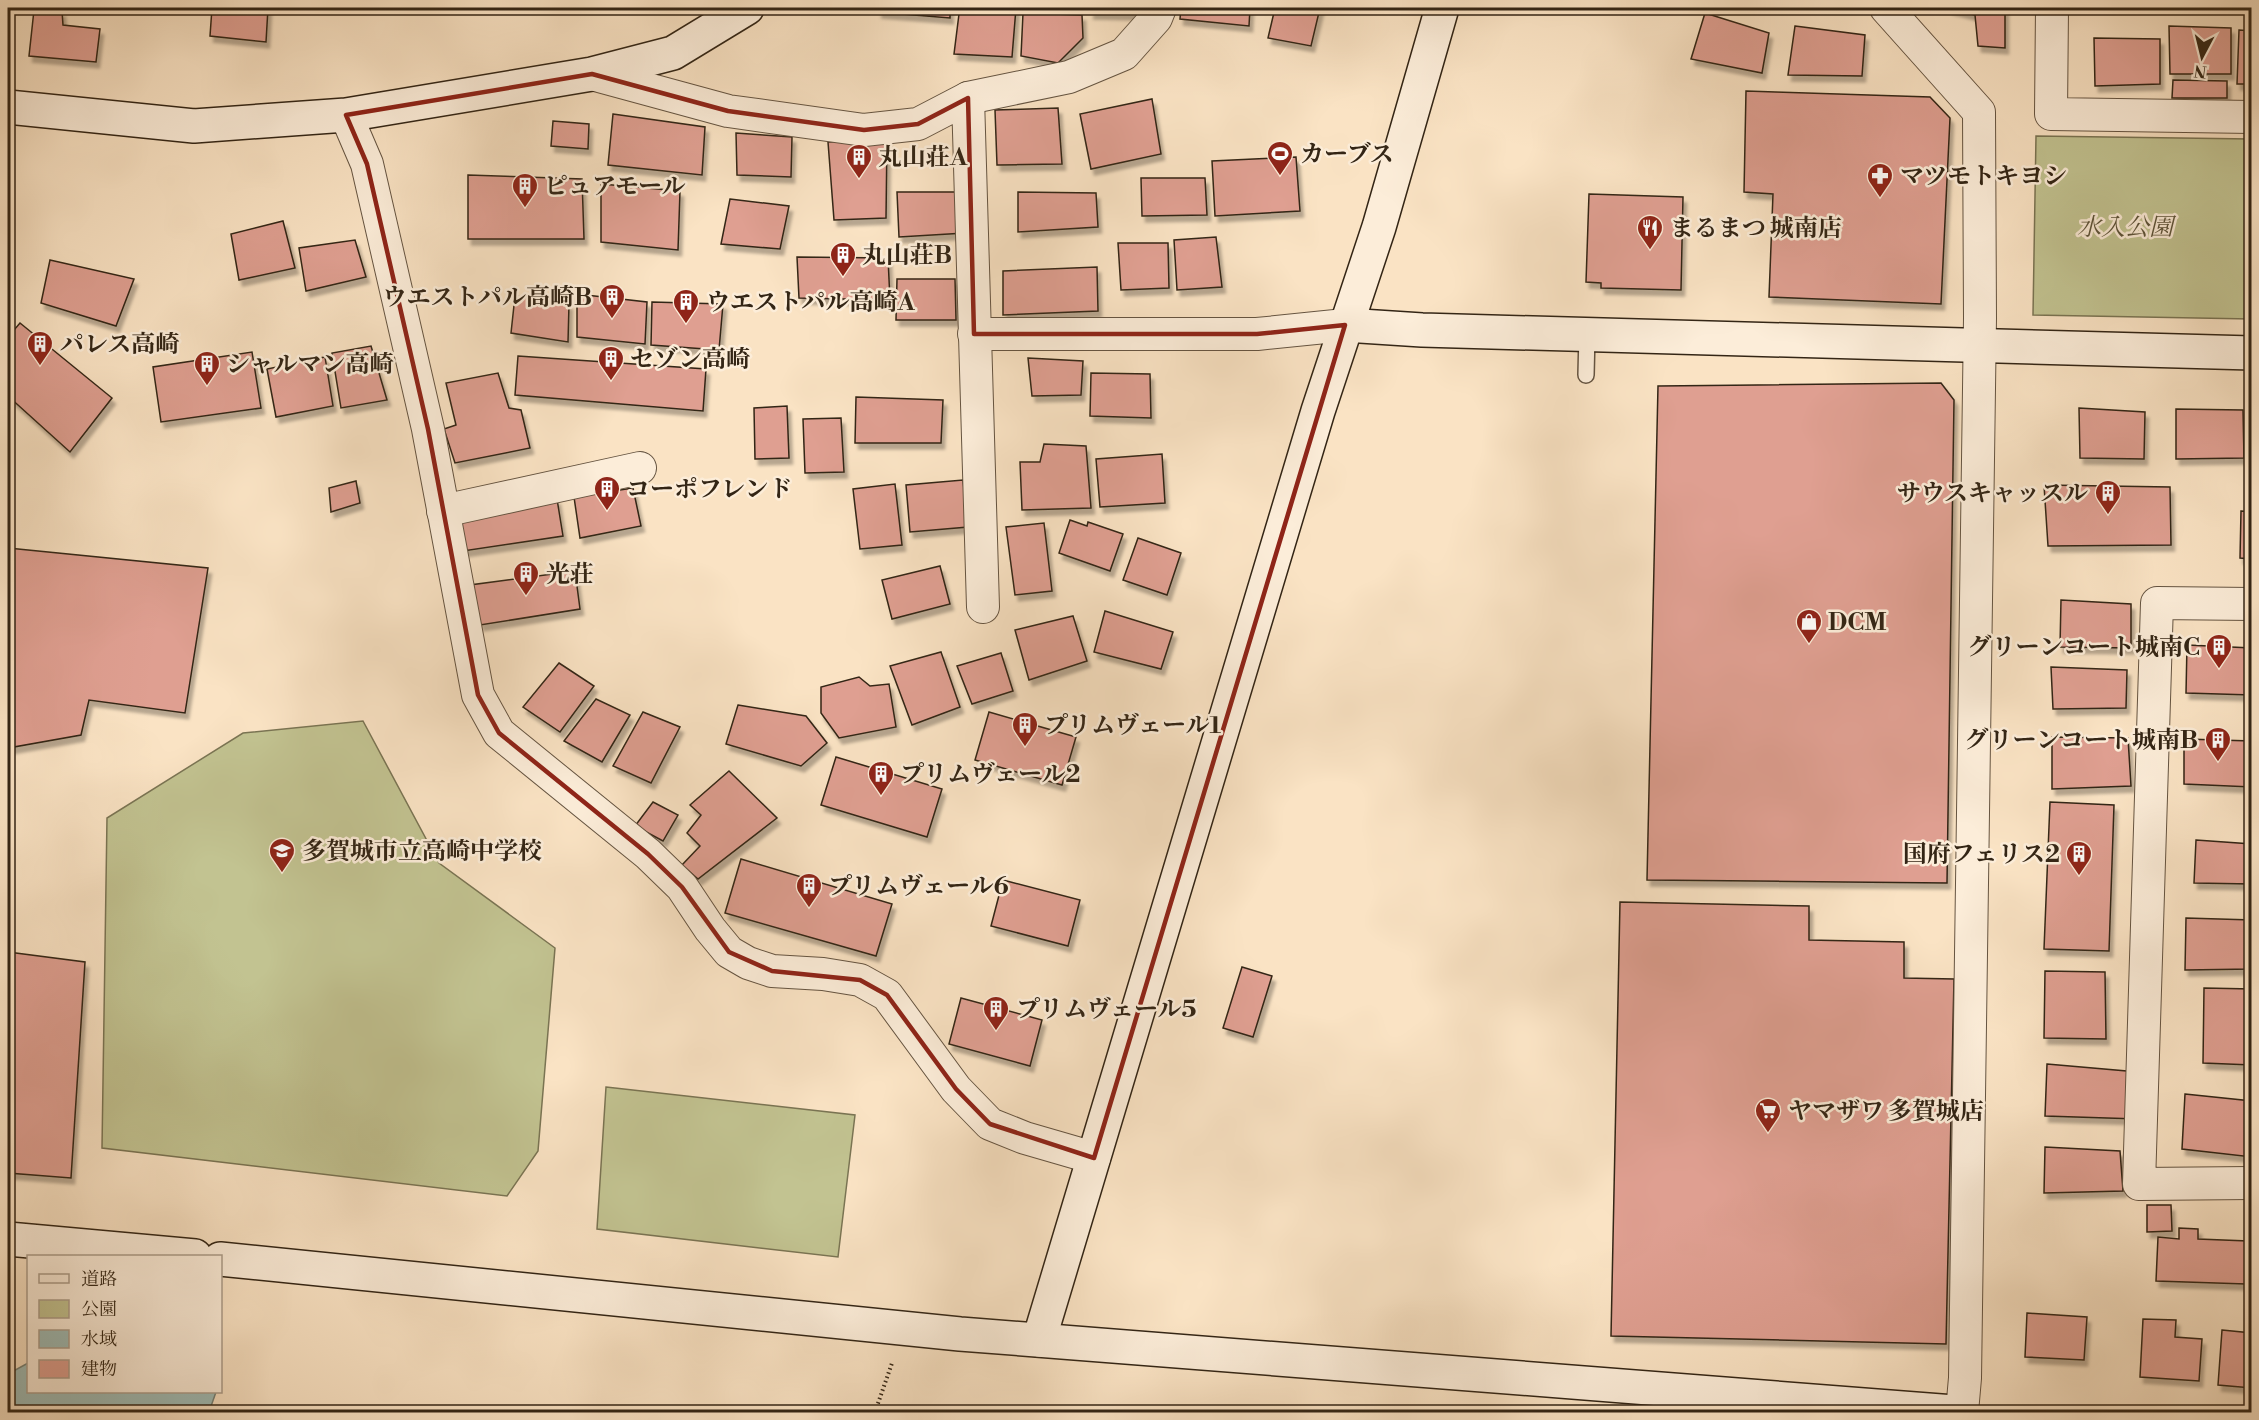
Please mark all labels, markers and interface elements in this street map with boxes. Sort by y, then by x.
north arrow [2172,27,2232,87]
text: N [2192,60,2208,82]
sports icon: カーブス [1265,139,1295,177]
place label: カーブス [1300,140,1394,170]
building icon: 丸山荘A [844,142,874,180]
place label: 丸山荘A [878,143,968,173]
pharmacy icon: マツモトキヨシ [1865,161,1895,199]
place label: マツモトキヨシ [1900,162,2067,192]
building icon: ピュアモール [510,171,540,209]
place label: ピュアモール [544,172,686,202]
restaurant icon: まるまつ 城南店 [1635,213,1665,251]
park label: 水入公園 [2077,213,2177,243]
place label: まるまつ 城南店 [1670,214,1842,244]
building icon: 丸山荘B [828,240,858,278]
place label: 丸山荘B [862,241,952,271]
building icon: ウエストパル高崎B [597,282,627,320]
place label: ウエストパル高崎B [382,283,592,313]
building icon: ウエストパル高崎A [671,287,701,325]
place label: ウエストパル高崎A [706,288,916,318]
building icon: パレス高崎 [25,329,55,367]
place label: パレス高崎 [60,330,179,360]
building icon: セゾン高崎 [596,344,626,382]
place label: セゾン高崎 [630,345,750,375]
building icon: シャルマン高崎 [192,349,222,387]
place label: シャルマン高崎 [226,350,394,380]
building icon: コーポフレンド [592,474,622,512]
place label: コーポフレンド [626,475,792,505]
building icon: サウスキャッスル [2093,478,2123,516]
place label: サウスキャッスル [1897,479,2088,509]
building icon: 光荘 [511,559,541,597]
place label: 光荘 [546,560,594,590]
shop icon: DCM [1794,607,1824,645]
place label: DCM [1828,608,1886,638]
building icon: グリーンコート城南C [2204,632,2234,670]
place label: グリーンコート城南C [1967,633,2200,663]
building icon: プリムヴェール1 [1010,710,1040,748]
place label: プリムヴェール1 [1044,711,1222,741]
building icon: グリーンコート城南B [2203,725,2233,763]
place label: グリーンコート城南B [1964,726,2198,756]
building icon: プリムヴェール2 [866,759,896,797]
place label: プリムヴェール2 [900,760,1081,790]
school or university icon: 多賀城市立高崎中学校 [267,836,297,874]
place label: 多賀城市立高崎中学校 [302,837,542,867]
building icon: 国府フェリス2 [2064,839,2094,877]
place label: 国府フェリス2 [1903,840,2060,870]
building icon: プリムヴェール6 [794,871,824,909]
place label: プリムヴェール6 [828,872,1009,902]
building icon: プリムヴェール5 [981,994,1011,1032]
place label: プリムヴェール5 [1016,995,1197,1025]
supermarket icon: ヤマザワ 多賀城店 [1753,1096,1783,1134]
place label: ヤマザワ 多賀城店 [1788,1097,1984,1127]
legend [27,1255,222,1393]
text: 道路 [81,1268,117,1291]
text: 公園 [81,1298,117,1321]
text: 水域 [81,1328,117,1351]
text: 建物 [81,1358,117,1381]

